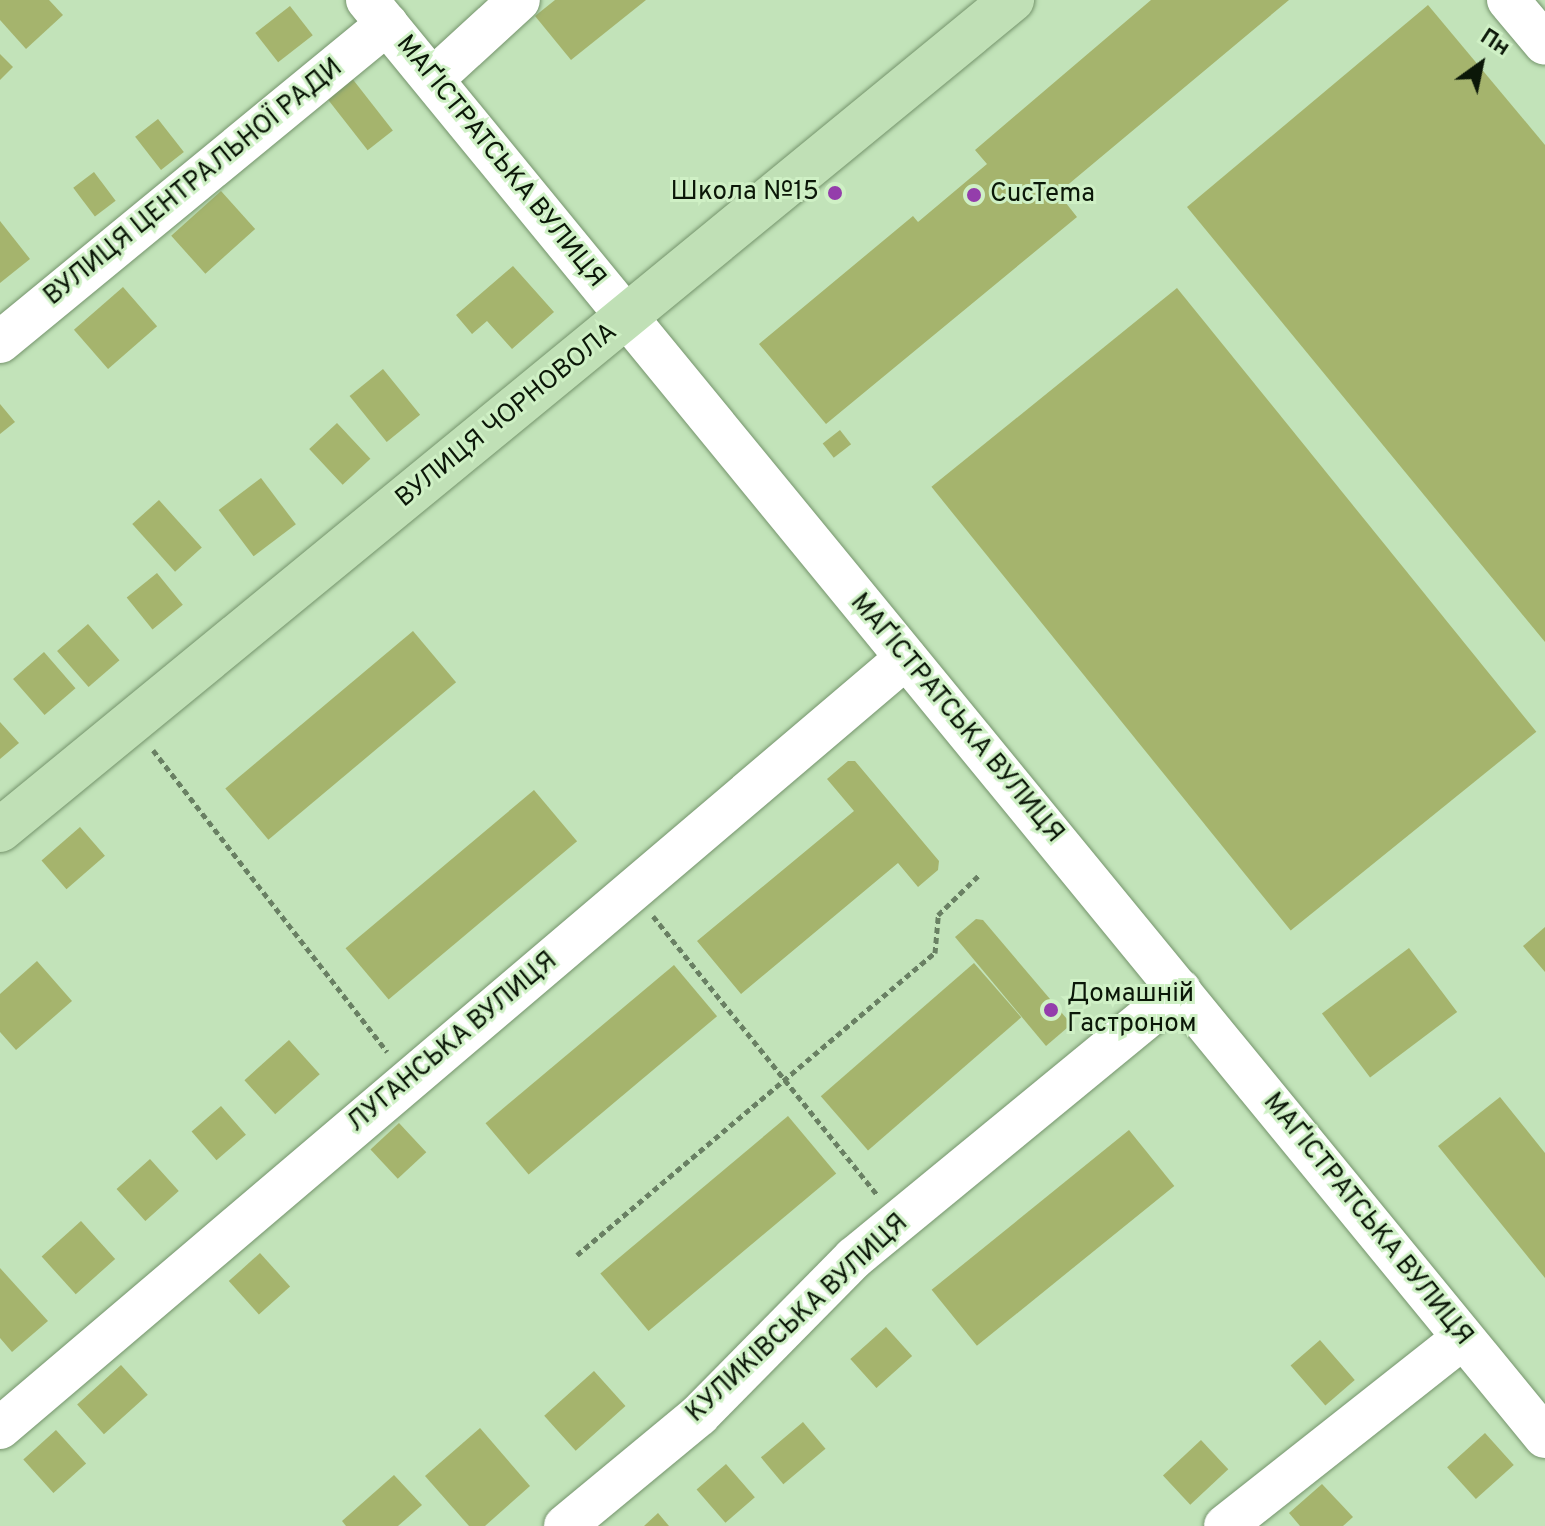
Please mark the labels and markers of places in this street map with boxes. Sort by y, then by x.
place label: Школа №15 [671,177,819,209]
place label: CucTema [990,179,1095,211]
marker: Школа №15 [826,184,844,202]
marker: CucTema [965,186,983,204]
place label: Домашній Гастроном [1067,979,1197,1040]
marker: Домашній Гастроном [1042,1001,1060,1019]

